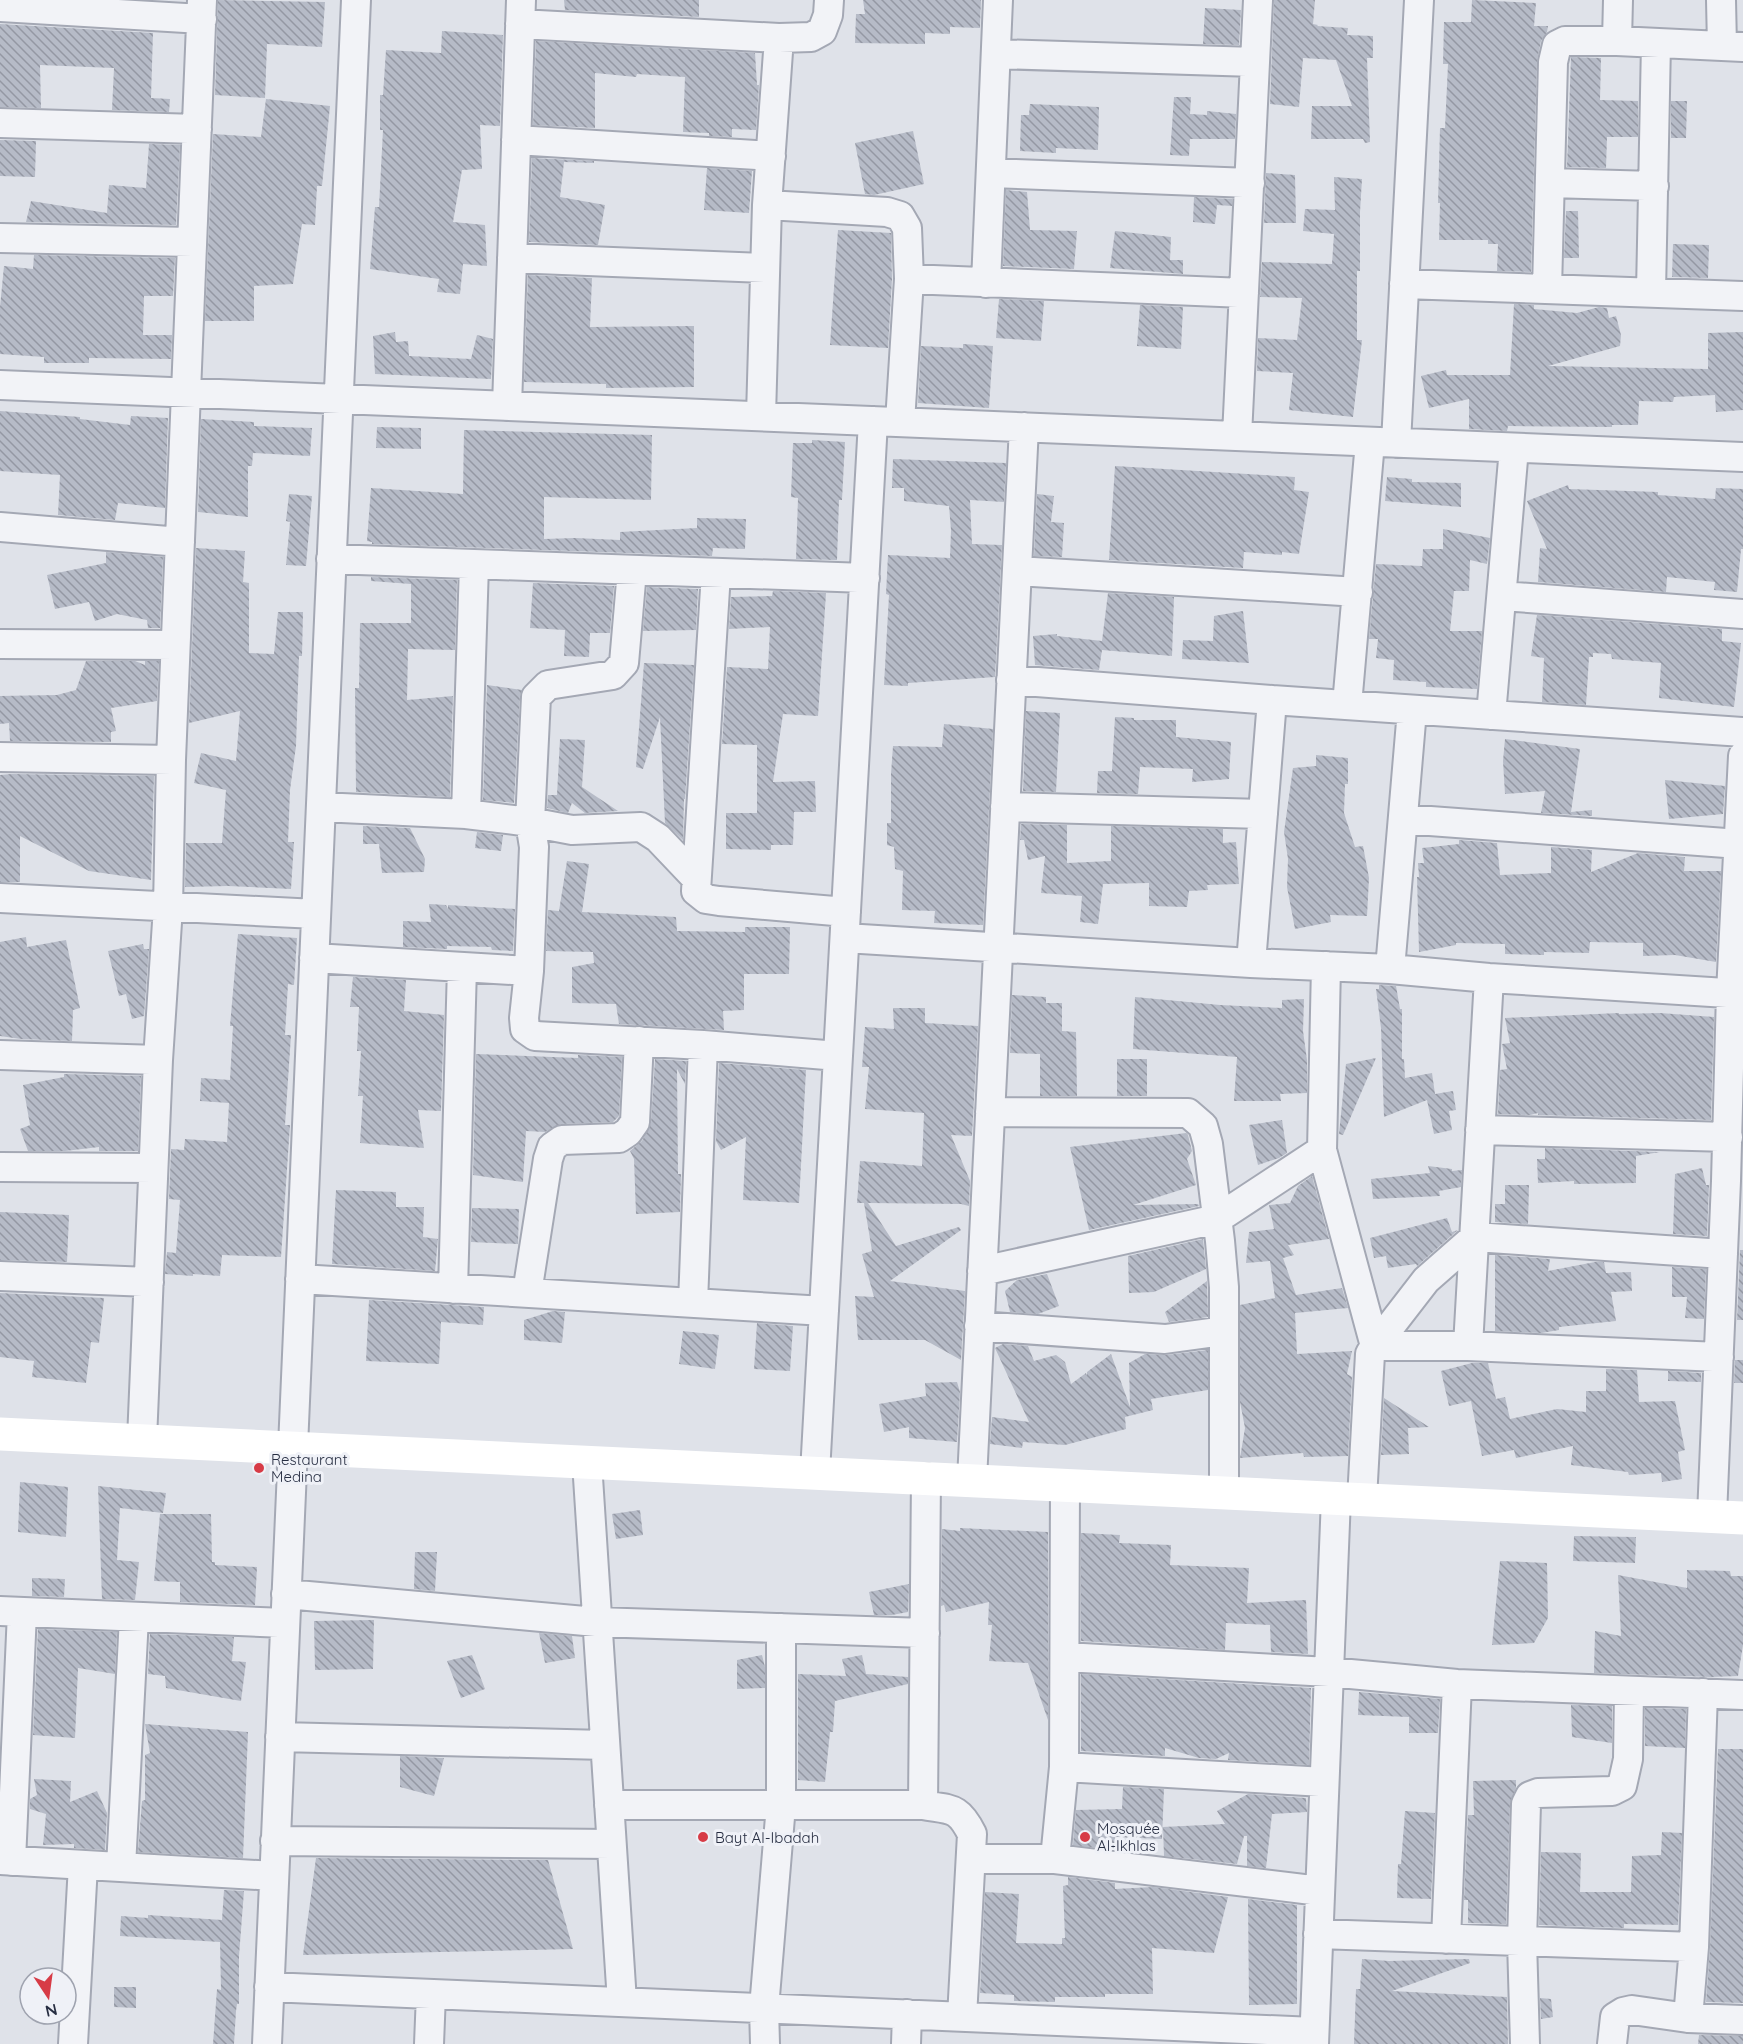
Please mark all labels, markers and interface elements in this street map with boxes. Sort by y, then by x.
place label: Restaurant Medina [271,1450,348,1486]
marker: Restaurant Medina [252,1461,266,1475]
place label: Mosquée Al-Ikhlas [1097,1819,1160,1855]
place label: Bayt Al-Ibadah [715,1828,819,1847]
marker: Bayt Al-Ibadah [696,1830,710,1844]
marker: Mosquée Al-Ikhlas [1078,1830,1092,1844]
north arrow [18,1966,78,2026]
text: N [43,2000,59,2022]

